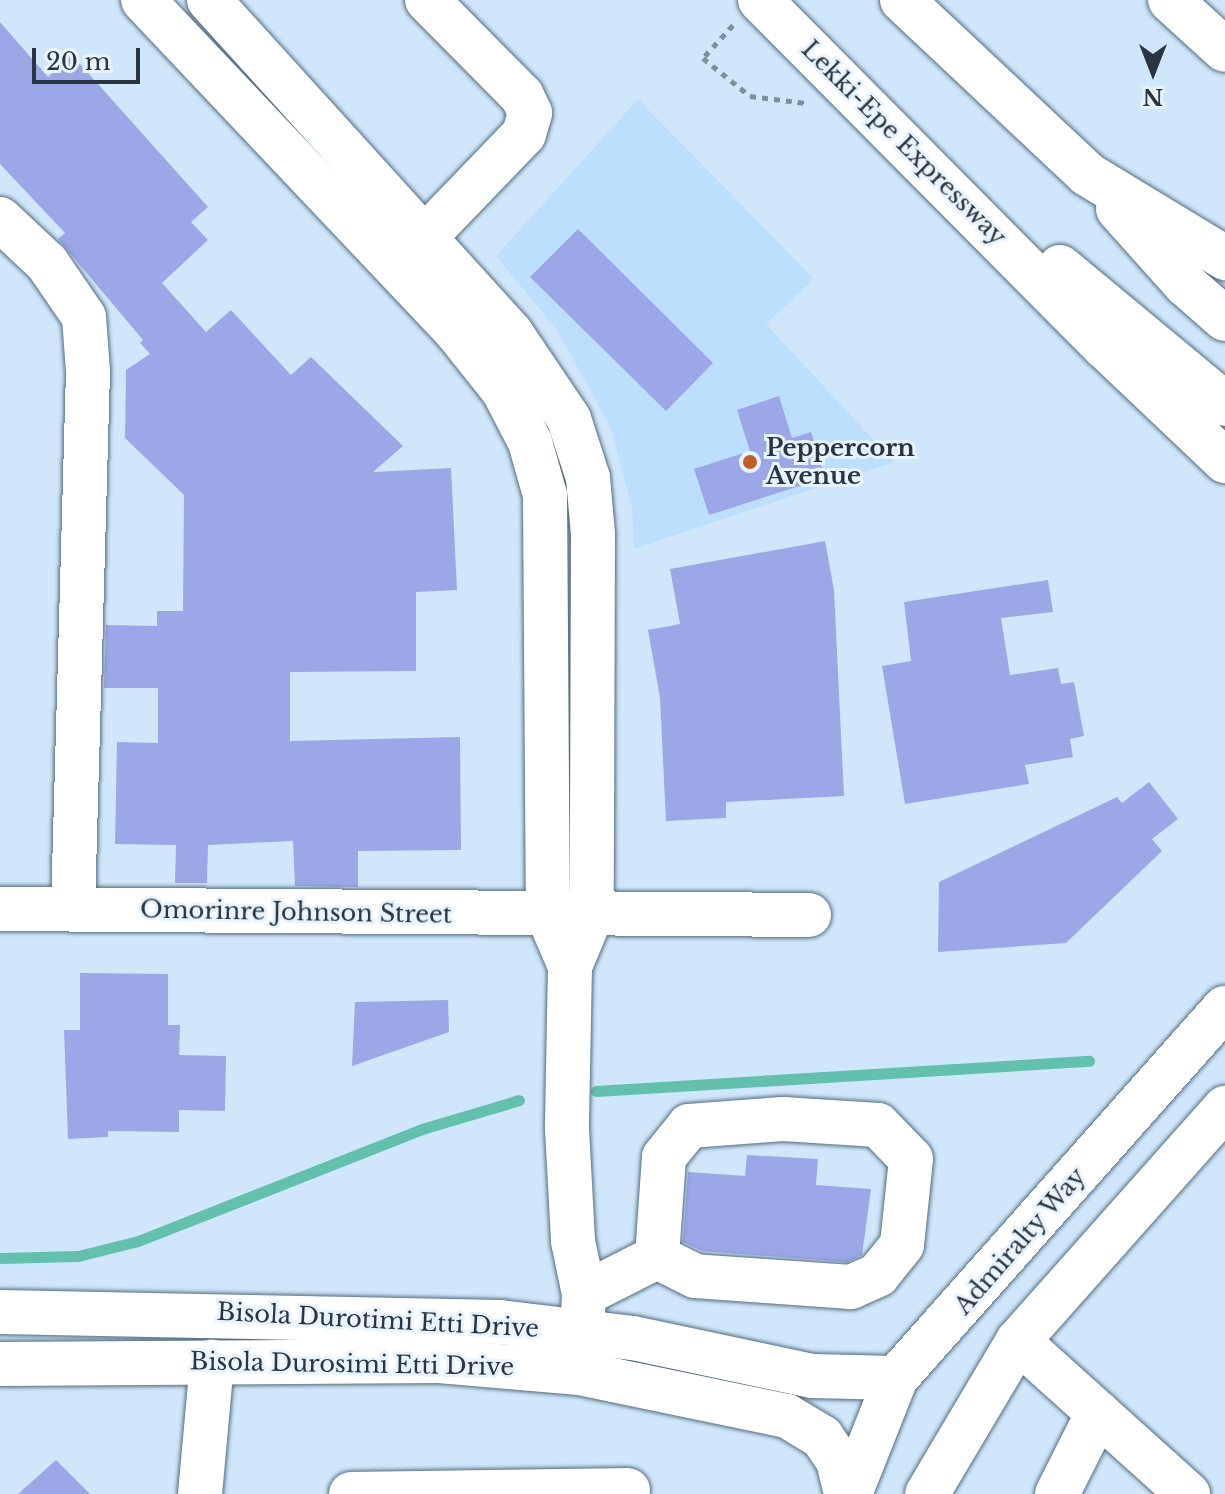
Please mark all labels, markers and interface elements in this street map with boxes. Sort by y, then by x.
scale bar [36,32,144,82]
north arrow [1113,32,1193,112]
street label: Lekki-Epe Expressway [796,35,1012,251]
text: 20 m [46,47,111,76]
text: N [1143,83,1163,110]
place label: Peppercorn Avenue [766,434,915,490]
marker: Peppercorn Avenue [741,453,759,471]
street label: Omorinre Johnson Street [140,895,452,929]
street label: Admiralty Way [948,1161,1092,1321]
street label: Bisola Durotimi Etti Drive [216,1297,540,1343]
street label: Bisola Durosimi Etti Drive [190,1347,514,1381]

